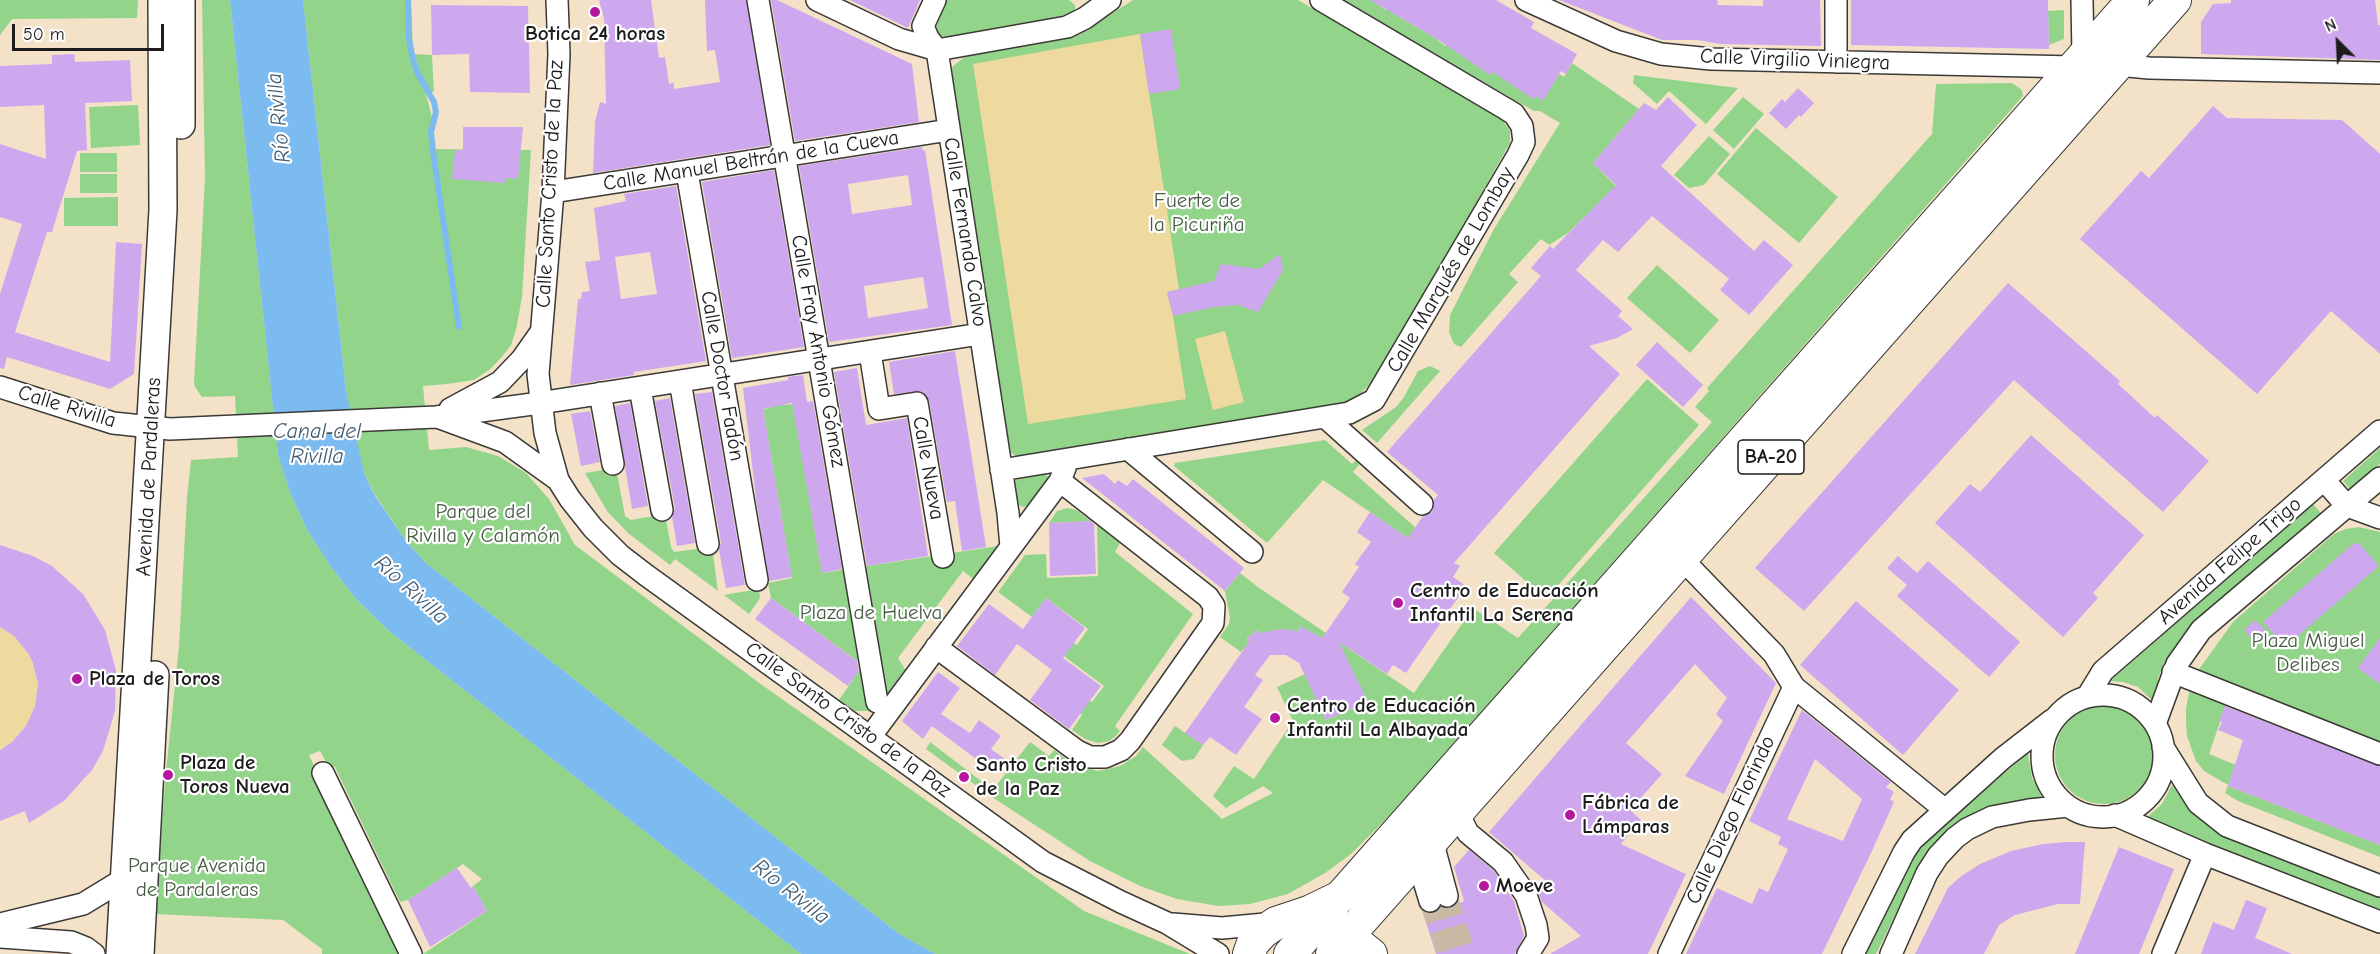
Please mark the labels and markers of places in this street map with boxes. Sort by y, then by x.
marker: Botica 24 horas [588,5,602,19]
place label: Botica 24 horas [525,21,665,47]
place label: Centro de Educación Infantil La Serena [1410,578,1599,628]
marker: Centro de Educación Infantil La Serena [1391,596,1405,610]
place label: Plaza de Toros [89,666,220,692]
marker: Plaza de Toros [70,672,84,686]
place label: Centro de Educación Infantil La Albayada [1287,693,1476,743]
marker: Centro de Educación Infantil La Albayada [1268,711,1282,725]
place label: Plaza de Toros Nueva [180,750,290,800]
place label: Santo Cristo de la Paz [976,752,1087,802]
marker: Plaza de Toros Nueva [161,768,175,782]
marker: Santo Cristo de la Paz [957,770,971,784]
place label: Fábrica de Lámparas [1582,790,1679,840]
marker: Fábrica de Lámparas [1563,808,1577,822]
place label: Moeve [1496,873,1553,899]
marker: Moeve [1477,879,1491,893]

